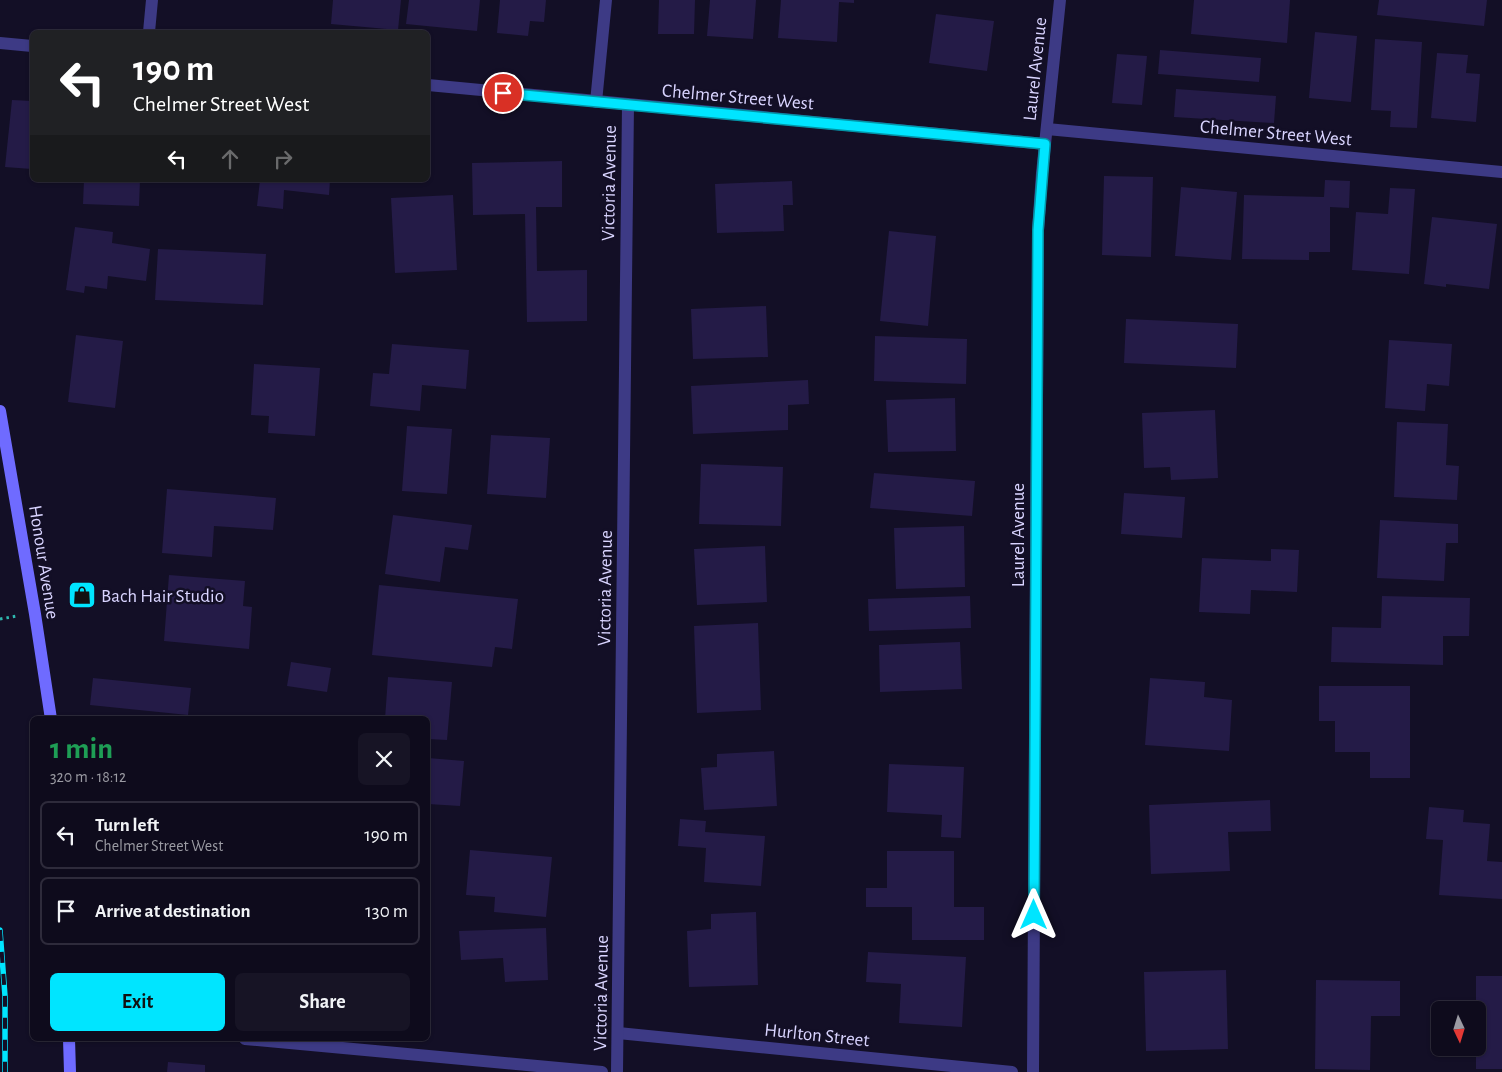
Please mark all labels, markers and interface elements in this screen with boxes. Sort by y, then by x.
street label: Laurel Avenue [1021,16,1050,122]
icon: left [50,50,115,115]
text: 190 m [133,52,214,87]
pin [482,72,524,114]
icon: arrive [489,79,517,107]
street label: Chelmer Street West [661,81,815,114]
text: Chelmer Street West [133,93,309,115]
street label: Chelmer Street West [1199,117,1353,150]
street label: Victoria Avenue [599,125,620,241]
icon: left [163,145,191,173]
icon: ahead [216,145,244,173]
icon: right [269,145,297,173]
street label: Laurel Avenue [1009,483,1028,587]
street label: Honour Avenue [25,504,62,621]
street label: Victoria Avenue [595,530,616,646]
shop icon: Bach Hair Studio [67,580,97,610]
place label: Bach Hair Studio [101,587,224,606]
button: close [358,733,410,785]
text: 1 min [50,734,113,764]
text: 320 m · 18:12 [50,769,126,785]
text: Turn left [95,816,159,835]
icon: left [52,821,80,849]
text: 190 m [364,826,408,845]
text: Chelmer Street West [95,838,223,854]
position arrow [1007,888,1059,940]
icon: arrive [52,897,80,925]
text: Arrive at destination [95,902,251,921]
text: 130 m [365,902,408,921]
street label: Victoria Avenue [591,935,612,1051]
button: Exit [50,973,225,1031]
button: Share [235,973,410,1031]
north arrow [1431,1001,1486,1056]
map controls [1431,1001,1486,1056]
street label: Hurlton Street [763,1021,870,1050]

